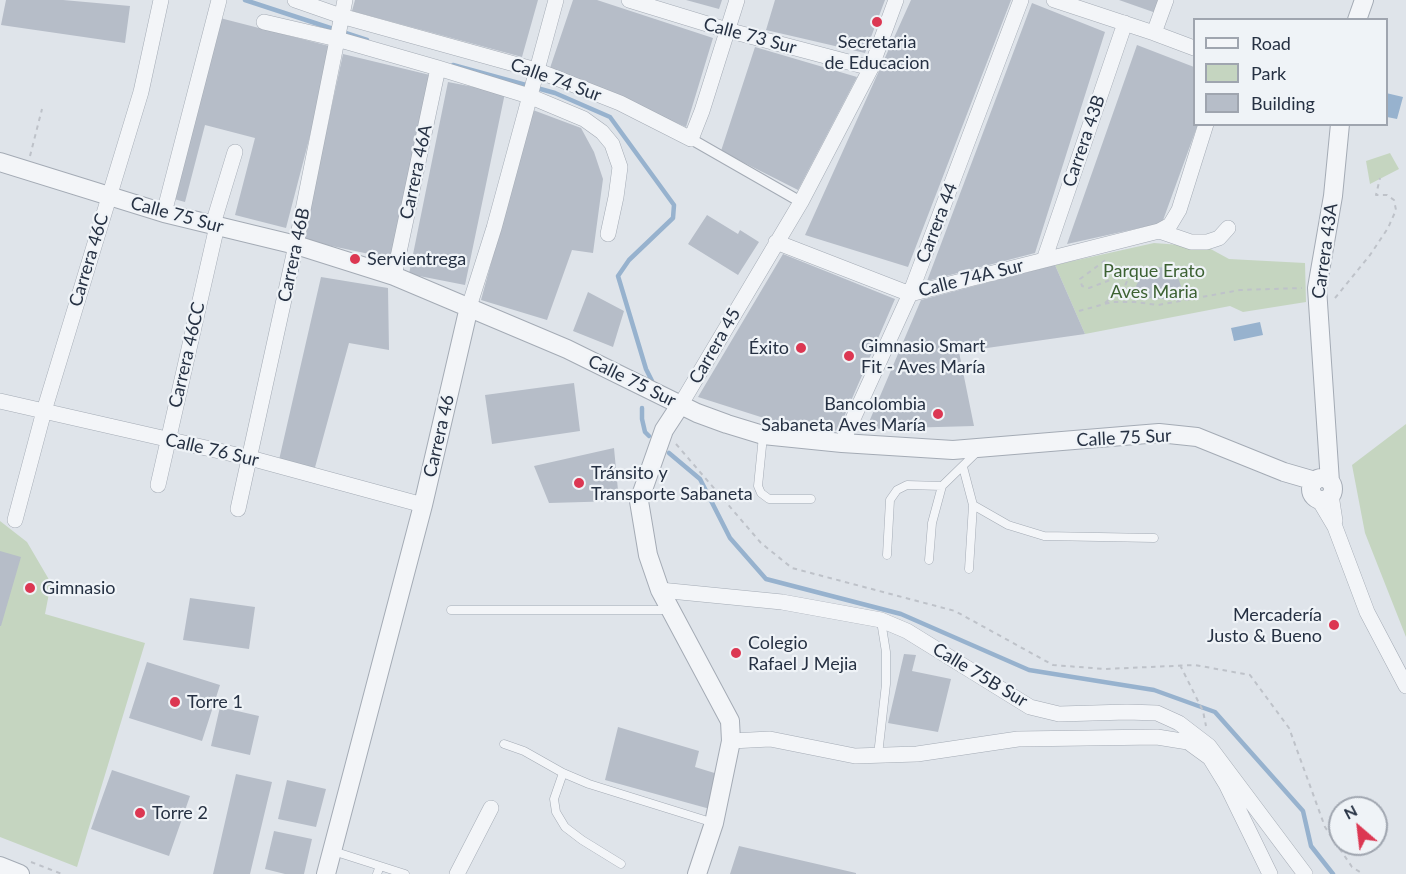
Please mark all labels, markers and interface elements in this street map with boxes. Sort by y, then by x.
street label: Calle 73 Sur [701,13,799,59]
marker: Secretaria de Educacion [870,15,884,29]
legend [1193,18,1388,126]
place label: Secretaria de Educacion [824,31,930,74]
text: Road [1251,32,1291,54]
street label: Calle 74 Sur [508,54,604,106]
text: Park [1251,62,1286,84]
street label: Carrera 43B [1058,92,1110,190]
text: Building [1251,92,1315,114]
street label: Carrera 46A [395,123,437,221]
street label: Carrera 44 [912,180,962,266]
street label: Calle 75 Sur [128,192,226,238]
street label: Carrera 43A [1308,202,1342,300]
street label: Carrera 46B [273,206,315,304]
street label: Carrera 46C [65,211,113,309]
place label: Servientrega [367,248,466,270]
marker: Servientrega [348,252,362,266]
street label: Calle 74A Sur [916,255,1026,301]
park label: Parque Erato Aves Maria [1103,260,1205,302]
street label: Carrera 46CC [164,300,210,410]
street label: Carrera 45 [685,304,745,388]
place label: Gimnasio Smart Fit - Aves María [861,335,985,378]
place label: Éxito [749,337,789,359]
marker: Éxito [794,341,808,355]
marker: Gimnasio Smart Fit - Aves María [842,349,856,363]
street label: Calle 75 Sur [584,350,680,412]
street label: Carrera 46 [419,393,459,479]
place label: Bancolombia Sabaneta Aves María [761,393,926,436]
marker: Bancolombia Sabaneta Aves María [931,407,945,421]
street label: Calle 75 Sur [1076,425,1172,451]
street label: Calle 76 Sur [163,429,261,471]
place label: Tránsito y Transporte Sabaneta [591,462,753,504]
marker: Tránsito y Transporte Sabaneta [572,476,586,490]
place label: Gimnasio [42,577,116,599]
marker: Gimnasio [23,581,37,595]
place label: Mercadería Justo & Bueno [1207,604,1322,646]
marker: Mercadería Justo & Bueno [1327,618,1341,632]
place label: Colegio Rafael J Mejia [748,632,857,674]
street label: Calle 75B Sur [929,638,1031,712]
marker: Colegio Rafael J Mejia [729,646,743,660]
place label: Torre 1 [187,691,243,713]
marker: Torre 1 [168,695,182,709]
north arrow [1328,796,1388,856]
text: N [1340,800,1360,823]
place label: Torre 2 [152,802,208,824]
marker: Torre 2 [133,806,147,820]

